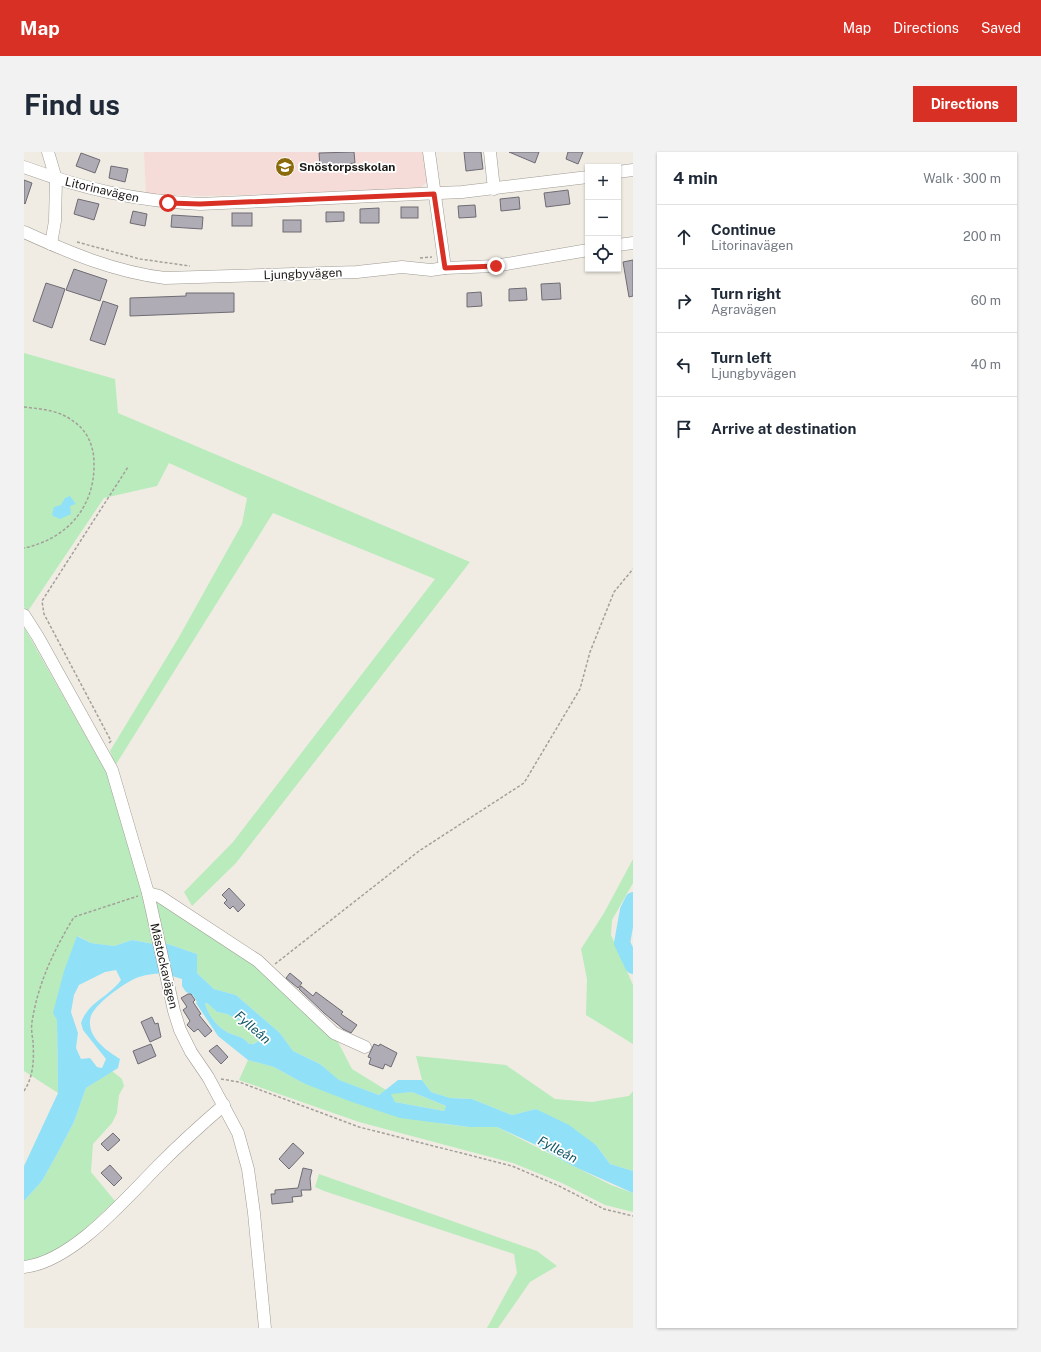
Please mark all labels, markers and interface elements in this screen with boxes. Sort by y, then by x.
text: Map [20,17,60,39]
text: Map [843,20,871,36]
text: Directions [893,20,959,36]
text: Saved [981,20,1021,36]
button: Directions [913,86,1017,122]
text: Find us [24,88,120,121]
school or university icon: Snöstorpsskolan [274,156,296,178]
place label: Snöstorpsskolan [299,160,395,174]
map controls [585,164,621,272]
button: + [585,164,621,200]
text: 4 min [673,168,718,188]
text: Walk · 300 m [923,171,1001,186]
street label: Litorinavägen [63,175,141,205]
route start [159,194,177,212]
button: − [585,200,621,236]
text: Continue [711,221,776,238]
icon: ahead [673,226,695,248]
text: 200 m [963,229,1001,244]
button: locate [585,236,621,272]
text: Litorinavägen [711,238,793,253]
route end [487,257,505,275]
street label: Ljungbyvägen [263,266,343,282]
text: Turn right [711,285,781,302]
icon: right [673,290,695,312]
text: 60 m [971,293,1001,308]
text: Agravägen [711,302,776,317]
text: Turn left [711,349,772,366]
icon: left [673,354,695,376]
text: 40 m [970,357,1001,372]
text: Ljungbyvägen [711,366,796,381]
icon: arrive [673,418,695,440]
text: Arrive at destination [711,420,856,437]
street label: Mästockavägen [147,922,181,1010]
water label: Fylleån [232,1008,274,1047]
water label: Fylleån [535,1133,580,1166]

